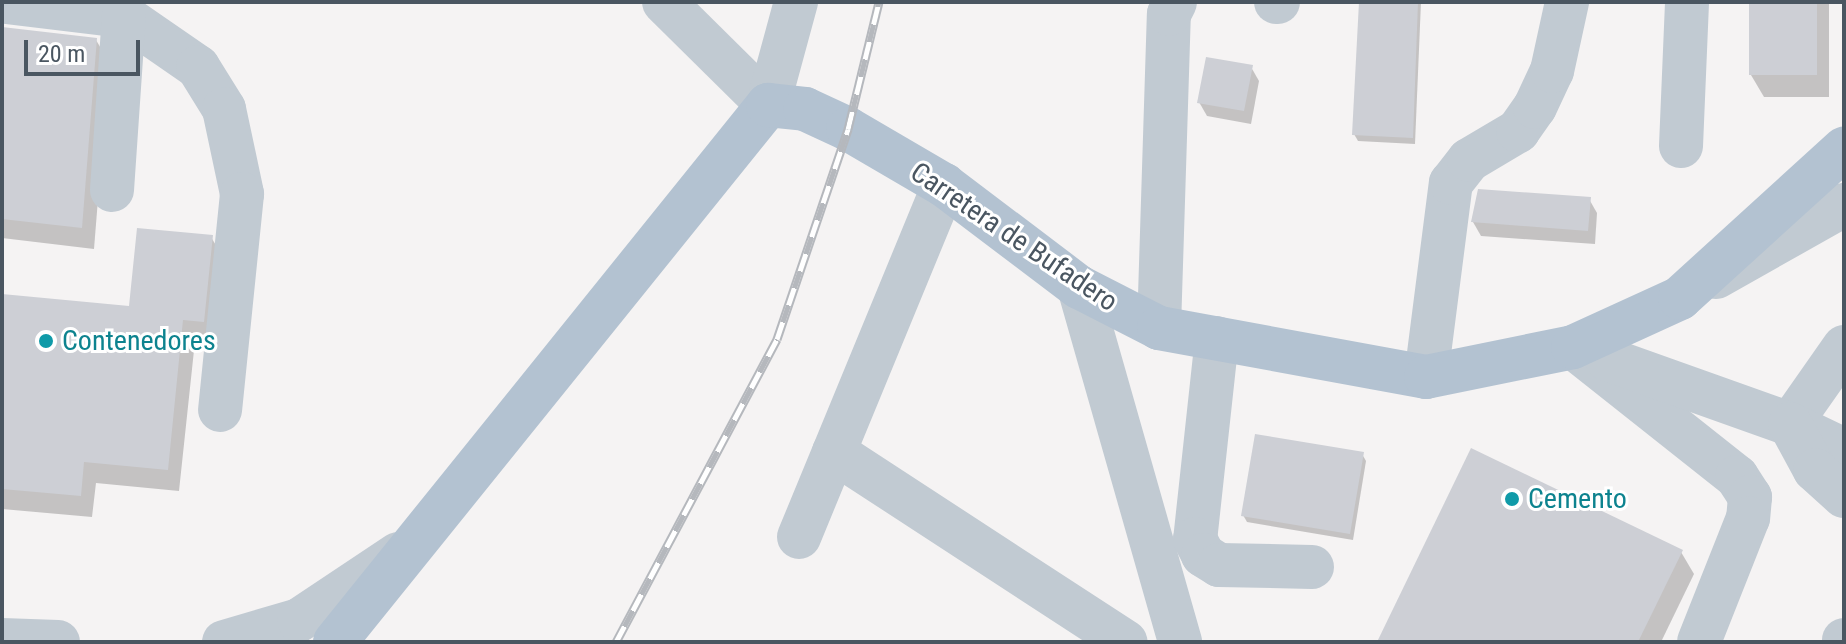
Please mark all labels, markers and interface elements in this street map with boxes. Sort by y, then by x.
scale bar [28,24,144,74]
text: 20 m [38,40,85,68]
street label: Carretera de Bufadero [904,155,1124,319]
place label: Contenedores [62,324,216,358]
marker: Contenedores [37,332,55,350]
place label: Cemento [1528,482,1627,516]
marker: Cemento [1503,490,1521,508]

